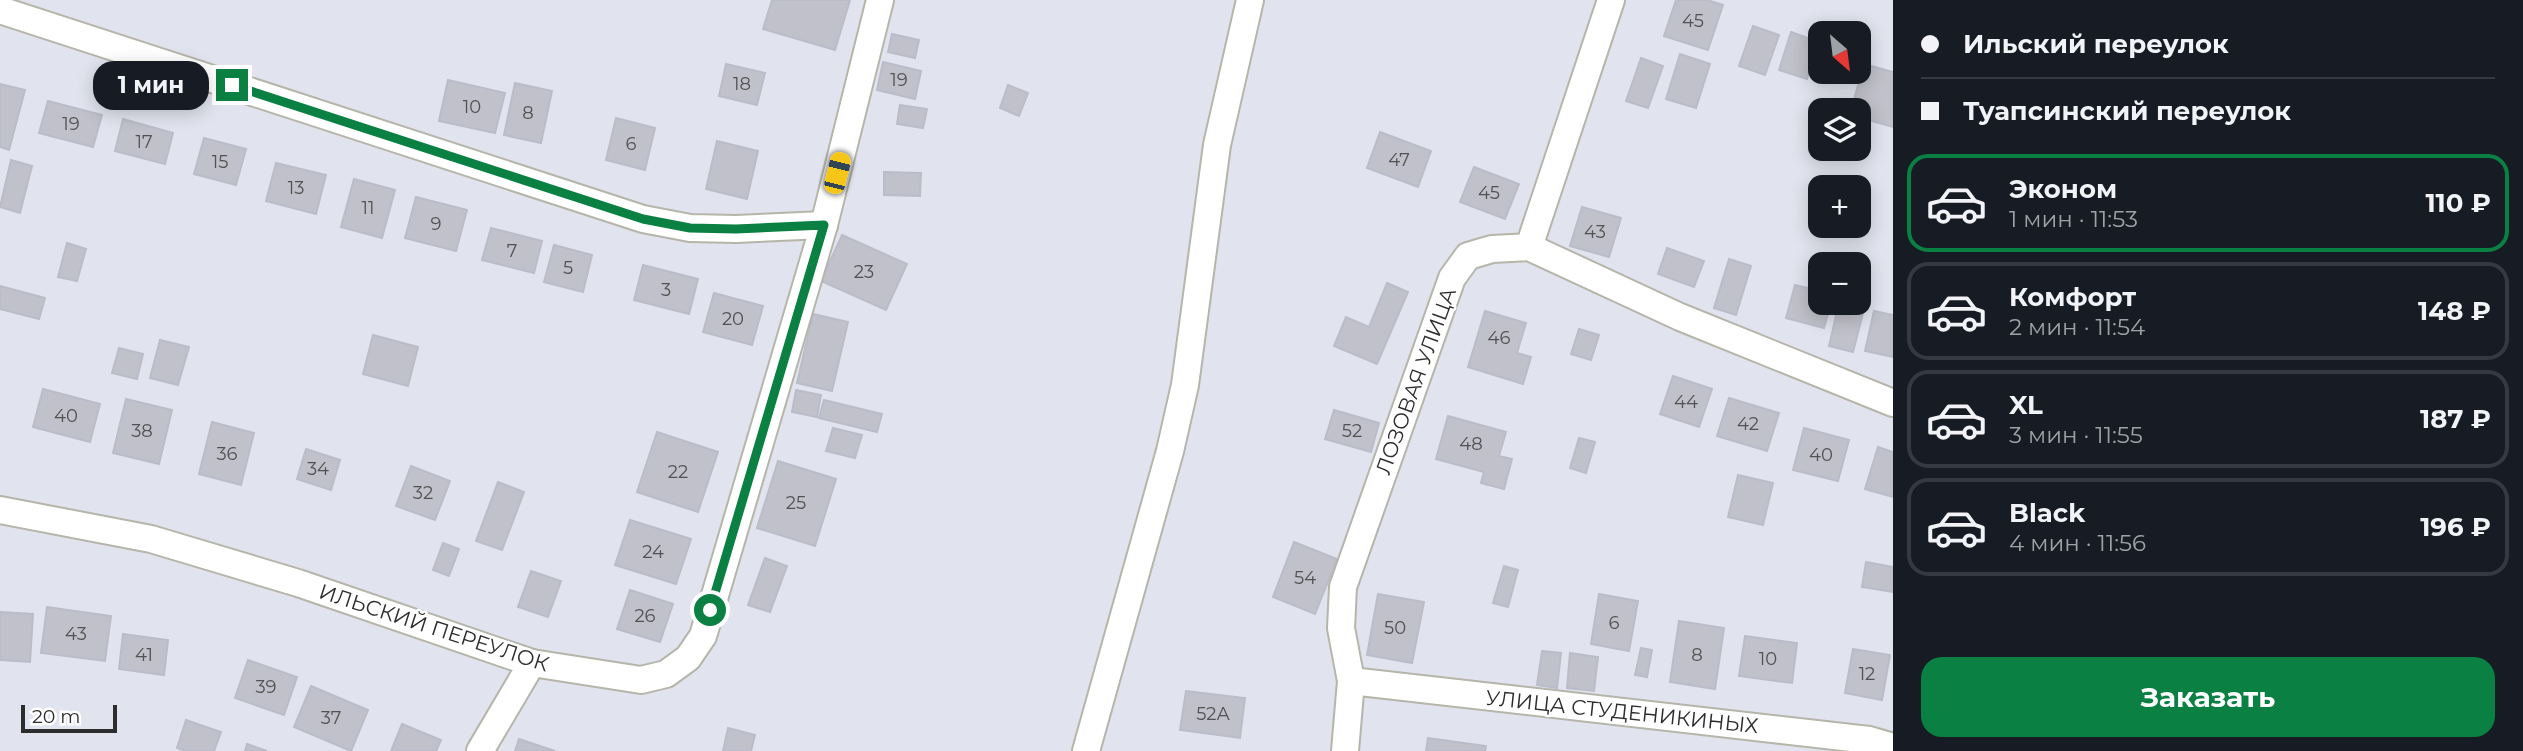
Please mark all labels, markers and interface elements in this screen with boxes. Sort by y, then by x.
house number: 45 [1682,10,1704,32]
north arrow [1808,21,1871,84]
map controls [1808,21,1871,315]
text: Ильский переулок [1963,28,2229,60]
callout: 1 мин [92,60,208,110]
route end [216,69,248,101]
house number: 19 [890,69,908,91]
text: 1 мин [118,71,184,99]
house number: 18 [733,73,751,95]
text: Туапсинский переулок [1963,95,2291,127]
house number: 10 [463,96,481,118]
button: layers [1808,98,1871,161]
house number: 8 [522,102,534,124]
house number: 19 [62,113,80,135]
house number: 17 [135,131,153,153]
house number: 6 [626,133,637,155]
house number: 47 [1388,149,1410,171]
car [822,150,853,196]
house number: 15 [212,151,228,173]
icon: car [1925,172,1988,235]
text: Эконом [2009,173,2117,205]
button: + [1808,175,1871,238]
house number: 13 [288,177,304,199]
house number: 45 [1478,182,1500,204]
text: 110 ₽ [2425,187,2491,219]
house number: 11 [362,197,375,219]
text: 1 мин · 11:53 [2009,205,2138,233]
house number: 9 [431,213,442,235]
house number: 43 [1584,221,1606,243]
house number: 7 [507,240,517,262]
button: − [1808,252,1871,315]
house number: 5 [563,257,573,279]
house number: 23 [854,261,874,283]
house number: 3 [661,279,671,301]
icon: car [1925,280,1988,343]
text: Комфорт [2009,281,2136,313]
street label: ЛОЗОВАЯ УЛИЦА [1370,284,1461,478]
text: 148 ₽ [2418,295,2491,327]
house number: 20 [722,308,744,330]
text: 2 мин · 11:54 [2009,313,2145,341]
house number: 46 [1488,327,1510,349]
icon: car [1925,388,1988,451]
text: XL [2009,389,2043,421]
house number: 44 [1674,391,1698,413]
text: 187 ₽ [2420,403,2491,435]
house number: 40 [54,405,78,427]
house number: 42 [1737,413,1759,435]
house number: 38 [131,420,153,442]
house number: 52 [1342,420,1362,442]
text: 3 мин · 11:55 [2009,421,2143,449]
house number: 48 [1459,433,1483,455]
house number: 36 [216,443,238,465]
house number: 40 [1809,444,1833,466]
house number: 34 [307,458,329,480]
house number: 22 [668,461,688,483]
house number: 32 [413,482,433,504]
house number: 25 [786,492,806,514]
icon: car [1925,496,1988,559]
text: Black [2009,497,2085,529]
text: 196 ₽ [2420,511,2491,543]
text: 4 мин · 11:56 [2009,529,2146,557]
house number: 24 [642,541,664,563]
house number: 54 [1294,567,1316,589]
street label: ИЛЬСКИЙ ПЕРЕУЛОК [316,578,553,677]
route start [694,594,726,626]
house number: 26 [634,605,656,627]
house number: 6 [1609,612,1620,634]
house number: 50 [1384,617,1406,639]
house number: 43 [65,623,87,645]
house number: 41 [135,644,153,666]
house number: 8 [1691,644,1703,666]
house number: 10 [1759,648,1777,670]
button: Заказать [1921,657,2495,737]
house number: 12 [1859,663,1875,685]
house number: 39 [255,676,277,698]
street label: УЛИЦА СТУДЕНИКИНЫХ [1484,685,1760,738]
scale bar [21,702,117,734]
house number: 52А [1196,703,1230,725]
text: 20 m [32,705,80,728]
house number: 37 [321,707,341,729]

